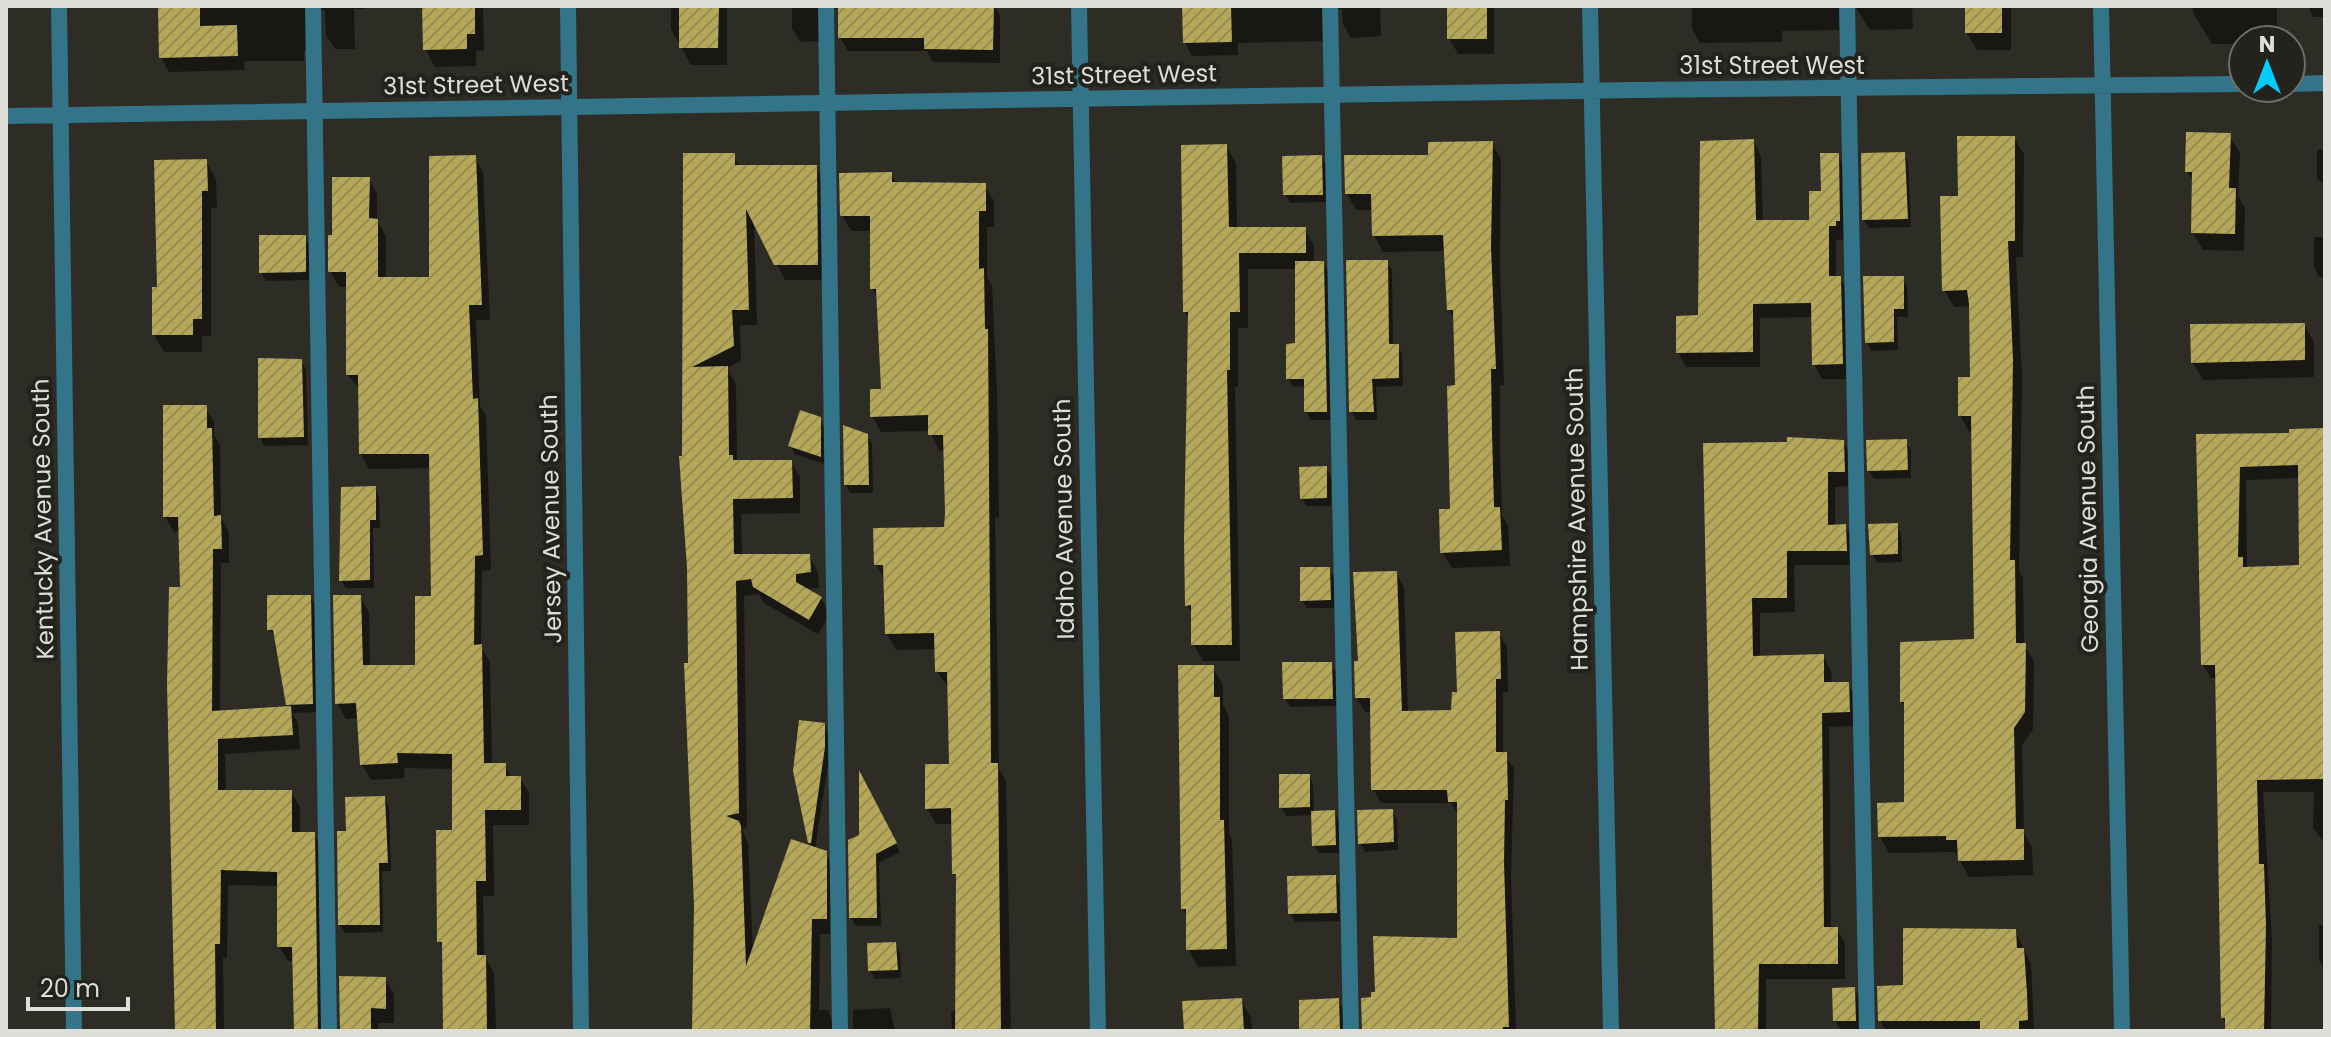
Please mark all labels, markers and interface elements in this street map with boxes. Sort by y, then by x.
north arrow [2227,24,2307,104]
text: N [2259,29,2275,60]
street label: 31st Street West [1679,49,1865,82]
street label: 31st Street West [1031,56,1217,93]
street label: 31st Street West [383,66,569,103]
street label: Hampshire Avenue South [1557,367,1596,671]
street label: Kentucky Avenue South [24,378,61,660]
street label: Georgia Avenue South [2069,385,2106,653]
street label: Jersey Avenue South [532,394,569,644]
street label: Idaho Avenue South [1045,398,1082,640]
scale bar [28,961,128,1011]
text: 20 m [40,972,100,1005]

